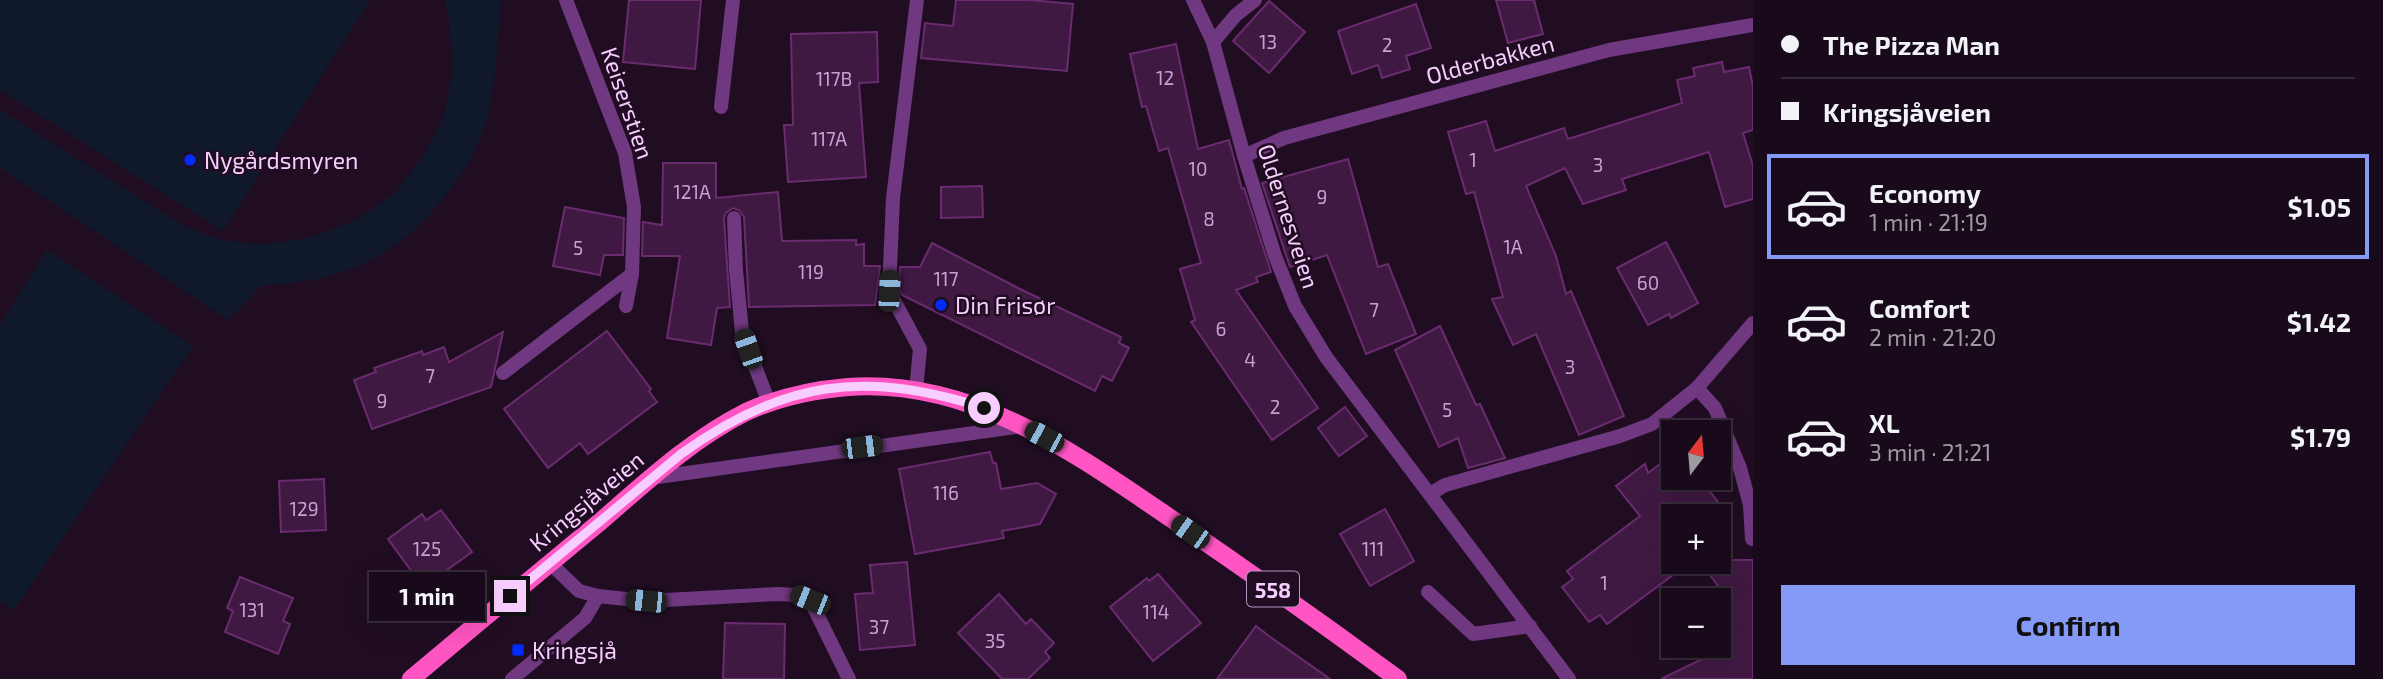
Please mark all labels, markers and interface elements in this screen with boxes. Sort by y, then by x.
street label: Olderbakken [1423,28,1557,90]
text: The Pizza Man [1823,29,2000,60]
house number: 13 [1259,30,1277,53]
house number: 2 [1382,33,1392,56]
street label: Keiserstien [596,43,660,163]
house number: 12 [1156,66,1174,89]
house number: 117B [816,67,852,90]
text: Kringsjåveien [1823,96,1991,127]
house number: 117A [811,127,847,150]
street label: Oldernesveien [1252,140,1326,292]
place label: Nygårdsmyren [204,146,358,174]
house number: 1 [1469,148,1477,171]
marker: Nygårdsmyren [182,152,198,168]
house number: 3 [1593,153,1603,176]
house number: 10 [1188,157,1208,180]
icon: car [1785,175,1848,238]
text: Economy [1869,177,1981,208]
house number: 121A [673,180,711,203]
house number: 9 [1317,185,1327,208]
text: $1.05 [2288,191,2351,222]
house number: 8 [1203,207,1215,230]
text: 1 min · 21:19 [1869,208,1988,236]
house number: 1A [1503,235,1523,258]
house number: 5 [573,236,583,259]
house number: 119 [798,260,824,283]
house number: 117 [934,267,959,290]
car [878,269,901,313]
house number: 60 [1637,271,1659,294]
icon: car [1785,290,1848,353]
place label: Din Frisør [955,291,1055,319]
text: Comfort [1869,292,1970,323]
marker: Din Frisør [933,297,949,313]
house number: 7 [1369,298,1379,321]
text: $1.42 [2287,306,2351,337]
house number: 6 [1216,317,1226,340]
text: 2 min · 21:20 [1869,323,1996,351]
car [732,326,765,372]
house number: 4 [1244,348,1256,371]
house number: 3 [1565,355,1575,378]
house number: 7 [425,364,435,387]
house number: 9 [377,389,387,412]
route start [968,392,1000,424]
house number: 2 [1270,395,1280,418]
house number: 5 [1442,398,1452,421]
icon: car [1785,405,1848,468]
text: XL [1869,407,1900,438]
car [1021,418,1068,456]
north arrow [1661,420,1731,490]
map controls [1661,420,1731,658]
text: $1.79 [2290,421,2351,452]
car [840,434,885,460]
text: 3 min · 21:21 [1869,438,1991,466]
street label: Kringsjåveien [523,445,649,557]
house number: 116 [933,481,959,504]
house number: 129 [289,497,319,520]
button: + [1661,504,1731,574]
car [1167,511,1214,553]
house number: 125 [413,537,441,560]
house number: 111 [1362,537,1384,560]
house number: 1 [1600,571,1608,594]
callout: 1 min [370,572,486,620]
road number: 558 [1247,572,1299,606]
route end [494,580,526,612]
text: 1 min [399,582,455,610]
car [787,582,834,618]
button: Confirm [1781,585,2355,665]
car [625,588,668,614]
button: − [1661,588,1731,658]
house number: 131 [239,598,265,621]
house number: 114 [1143,600,1169,623]
house number: 37 [869,615,889,638]
house number: 35 [985,629,1005,652]
place label: Kringsjå [532,636,617,664]
marker: Kringsjå [510,642,526,658]

